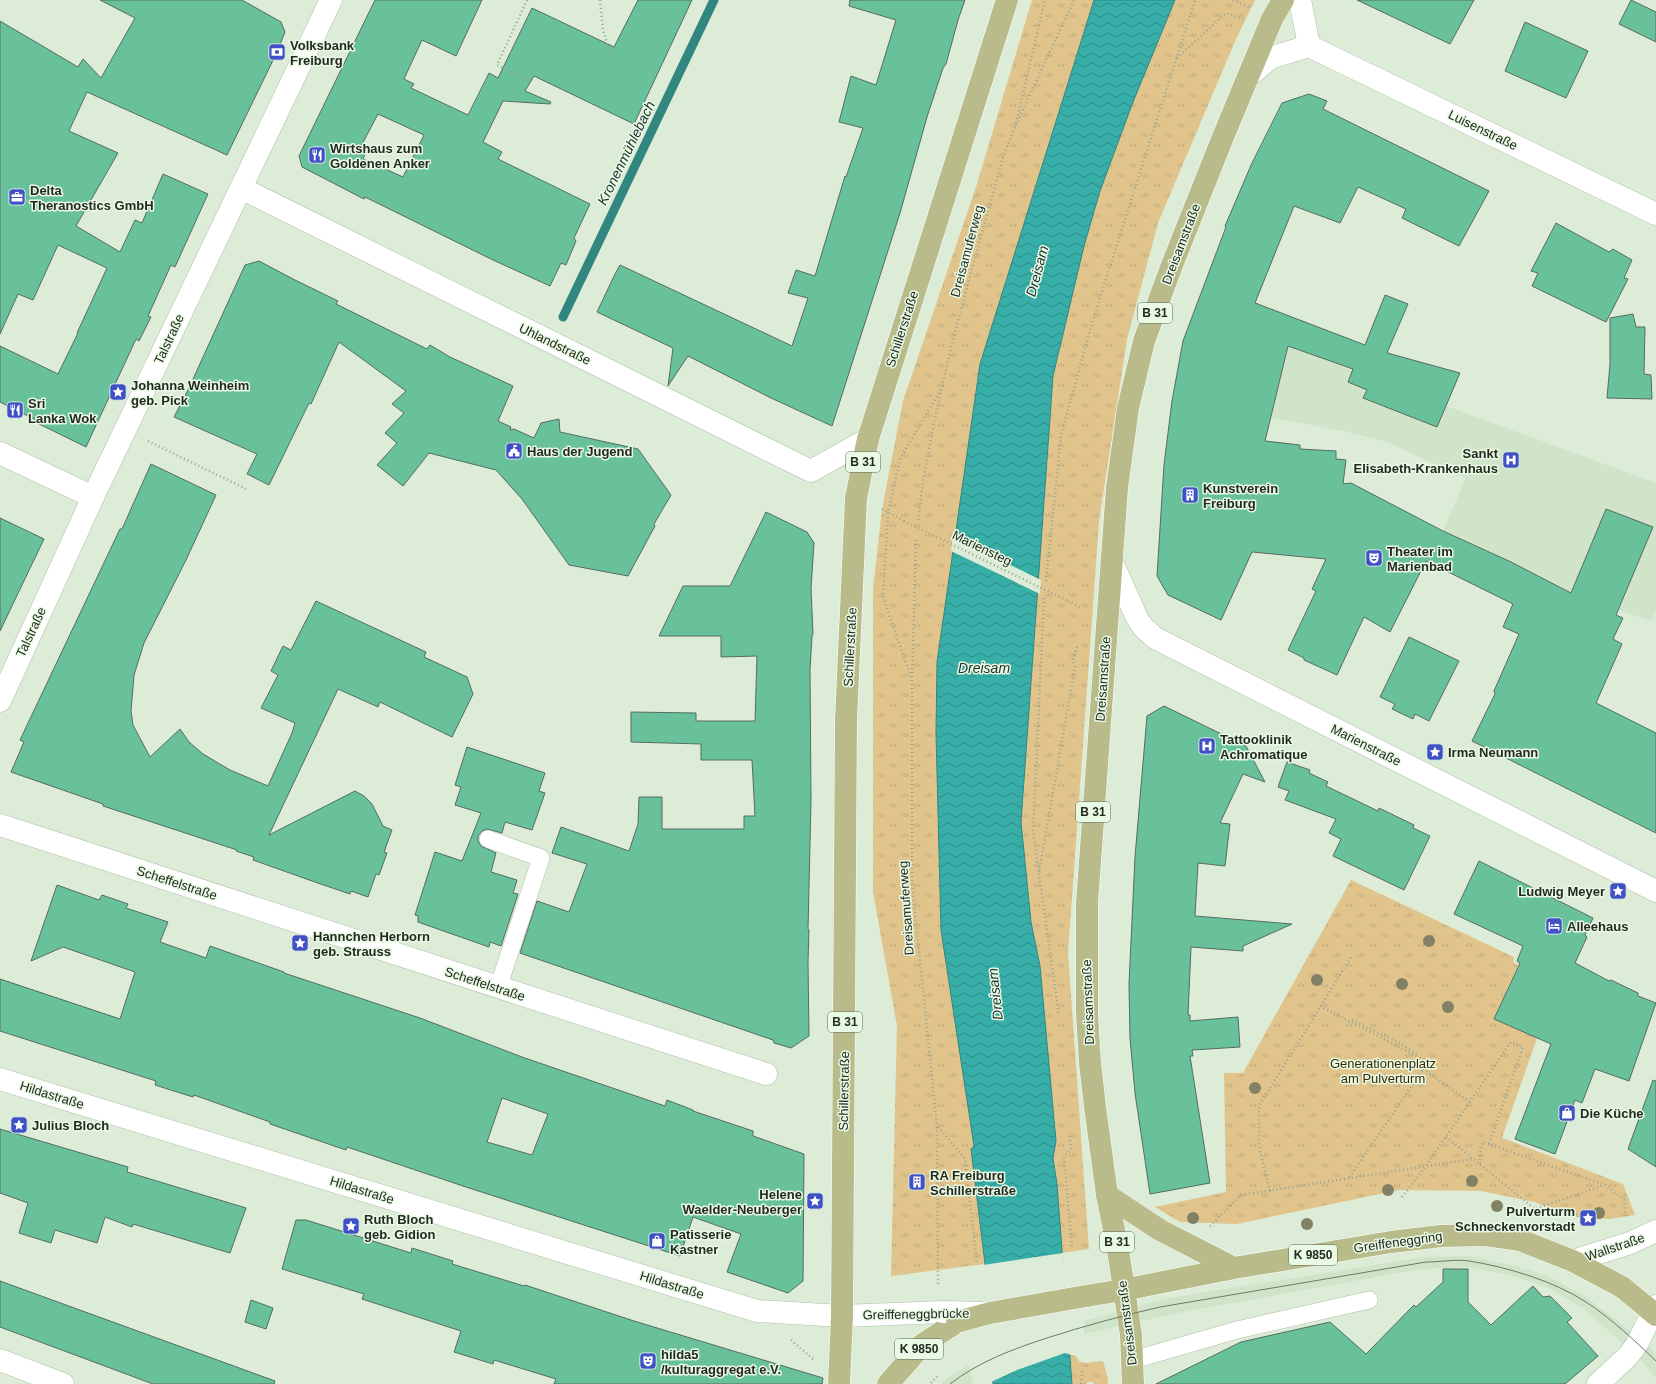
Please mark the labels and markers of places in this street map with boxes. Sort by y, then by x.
place label: Volksbank Freiburg [290,38,355,68]
bank icon: Volksbank Freiburg [267,42,287,62]
place label: Wirtshaus zum Goldenen Anker [330,141,430,171]
restaurant icon: Wirtshaus zum Goldenen Anker [307,145,327,165]
place label: Delta Theranostics GmbH [30,183,154,213]
office icon: Delta Theranostics GmbH [7,187,27,207]
place label: Johanna Weinheim geb. Pick [131,378,249,408]
place icon: Johanna Weinheim geb. Pick [108,382,128,402]
place label: Sri Lanka Wok [28,396,97,426]
restaurant icon: Sri Lanka Wok [5,400,25,420]
public building icon: Haus der Jugend [504,441,524,461]
place label: Haus der Jugend [527,444,633,459]
place label: Sankt Elisabeth-Krankenhaus [1354,446,1499,476]
hospital icon: Sankt Elisabeth-Krankenhaus [1501,450,1521,470]
place label: Kunstverein Freiburg [1203,481,1278,511]
building icon: Kunstverein Freiburg [1180,485,1200,505]
place label: Theater im Marienbad [1387,544,1453,574]
theatre icon: Theater im Marienbad [1364,548,1384,568]
place label: Tattooklinik Achromatique [1220,732,1307,762]
hospital icon: Tattooklinik Achromatique [1197,736,1217,756]
place icon: Irma Neumann [1425,742,1445,762]
place label: Irma Neumann [1448,745,1538,760]
place icon: Ludwig Meyer [1608,881,1628,901]
place label: Ludwig Meyer [1518,884,1605,899]
hotel icon: Alleehaus [1544,916,1564,936]
place label: Alleehaus [1567,919,1628,934]
place label: Hannchen Herborn geb. Strauss [313,929,430,959]
place icon: Hannchen Herborn geb. Strauss [290,933,310,953]
shop icon: Die Küche [1557,1103,1577,1123]
place label: Die Küche [1580,1106,1644,1121]
place icon: Julius Bloch [9,1115,29,1135]
place label: Julius Bloch [32,1118,109,1133]
place label: RA Freiburg Schillerstraße [930,1168,1016,1198]
building icon: RA Freiburg Schillerstraße [907,1172,927,1192]
place label: Helene Waelder-Neuberger [683,1187,802,1217]
place icon: Helene Waelder-Neuberger [805,1191,825,1211]
place label: Pulverturm Schneckenvorstadt [1455,1204,1576,1234]
place icon: Pulverturm Schneckenvorstadt [1578,1208,1598,1228]
place label: Ruth Bloch geb. Gidion [364,1212,436,1242]
place icon: Ruth Bloch geb. Gidion [341,1216,361,1236]
place label: Patisserie Kastner [670,1227,731,1257]
shop icon: Patisserie Kastner [647,1231,667,1251]
place label: hilda5 /kulturaggregat e.V. [661,1347,781,1377]
theatre icon: hilda5 /kulturaggregat e.V. [638,1351,658,1371]

